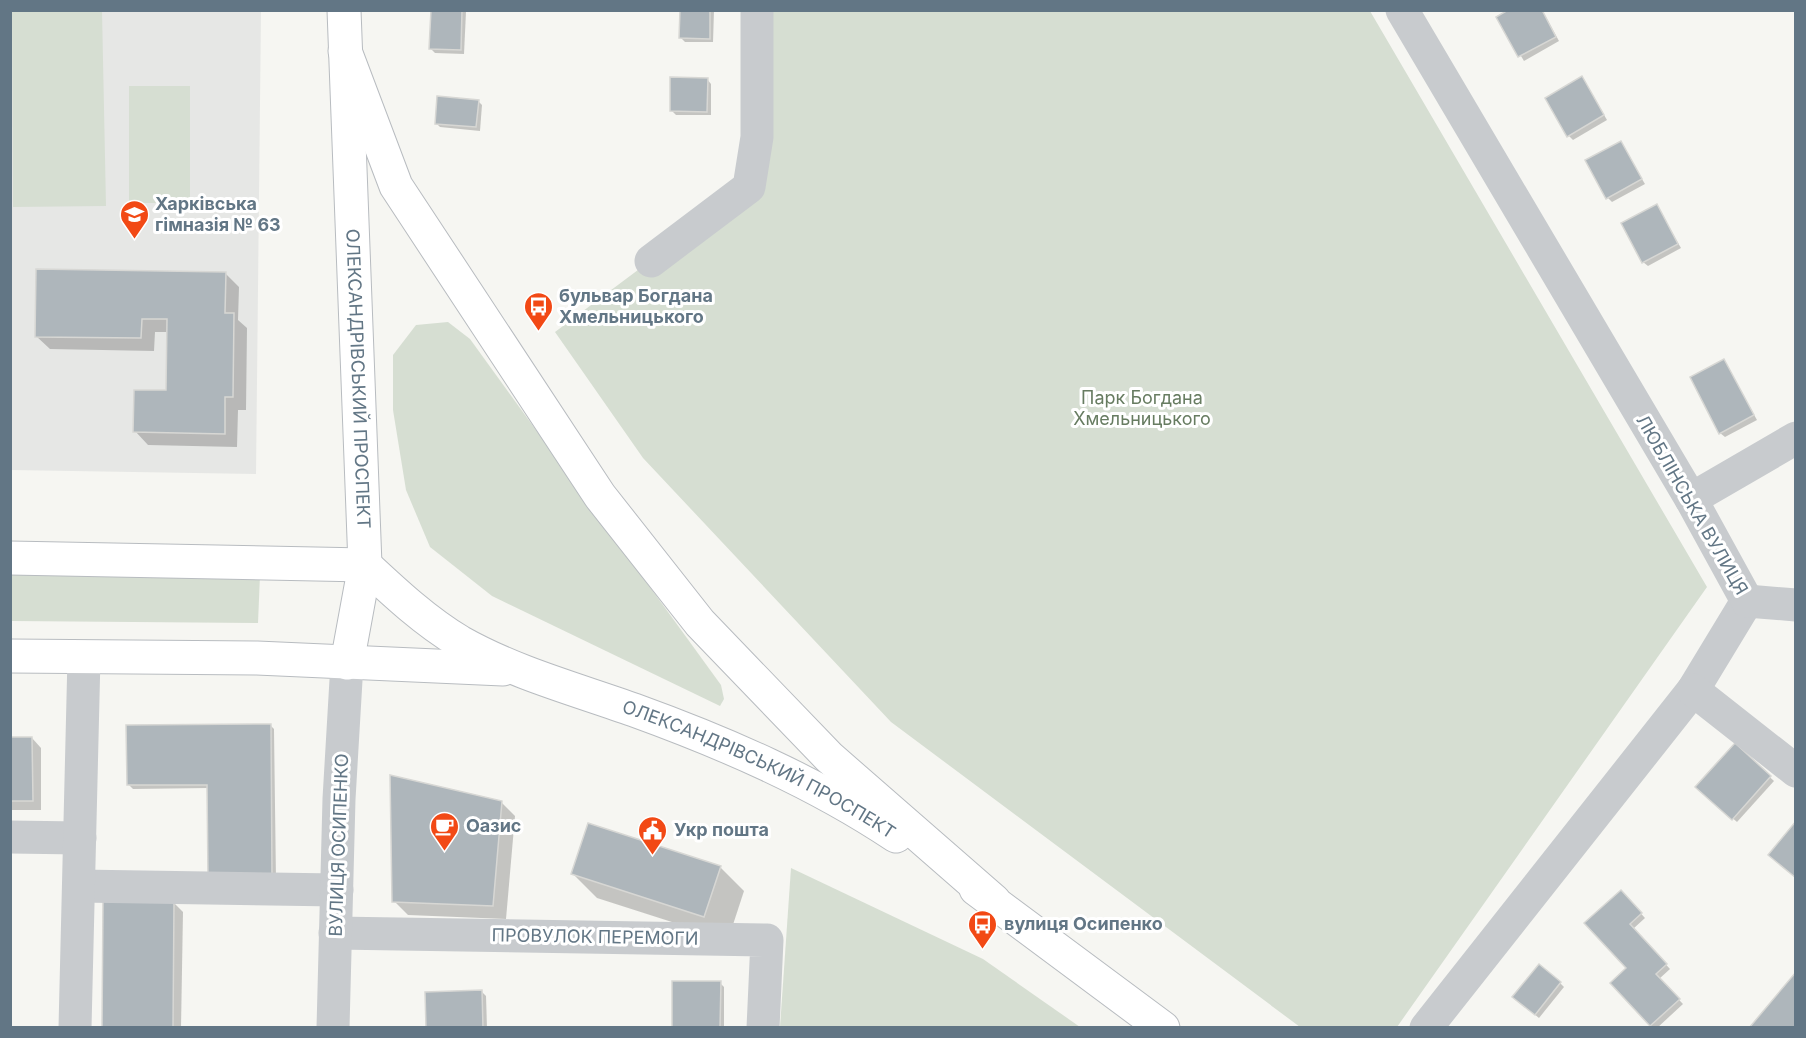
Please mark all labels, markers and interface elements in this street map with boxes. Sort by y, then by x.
place label: Харківська гімназія № 63 [155,193,281,235]
school or university icon: Харківська гімназія № 63 [118,198,150,240]
street label: ОЛЕКСАНДРІВСЬКИЙ ПРОСПЕКТ [342,228,375,529]
place label: бульвар Богдана Хмельницького [559,285,713,327]
bus stop icon: бульвар Богдана Хмельницького [522,290,554,332]
park label: Парк Богдана Хмельницького [1073,387,1211,429]
street label: ЛЮБЛІНСЬКА ВУЛИЦЯ [1632,411,1753,598]
street label: ОЛЕКСАНДРІВСЬКИЙ ПРОСПЕКТ [620,696,899,843]
street label: ВУЛИЦЯ ОСИПЕНКО [325,753,352,937]
cafe icon: Оазис [429,810,461,852]
public building icon: Укр пошта [637,814,669,856]
place label: Оазис [466,815,521,836]
place label: Укр пошта [674,819,769,840]
bus stop icon: вулиця Осипенко [967,908,999,950]
place label: вулиця Осипенко [1004,913,1163,934]
street label: ПРОВУЛОК ПЕРЕМОГИ [492,924,698,949]

